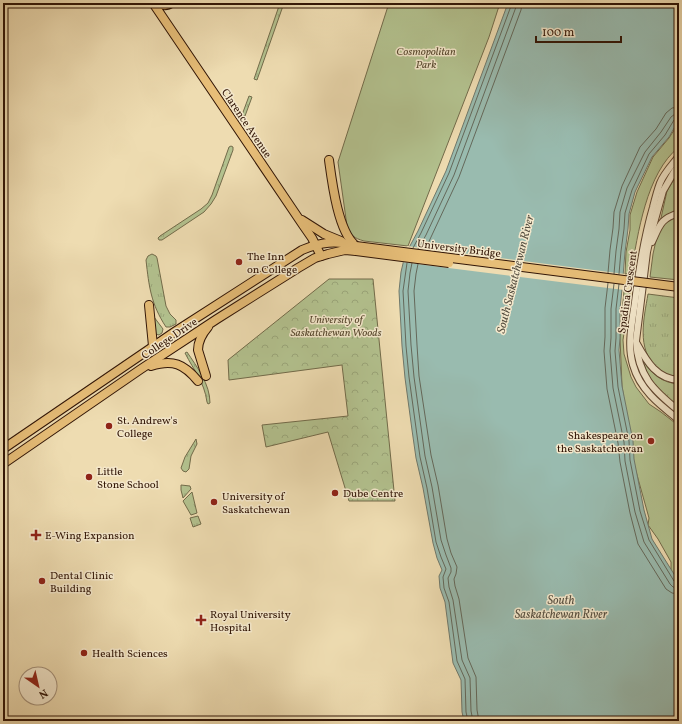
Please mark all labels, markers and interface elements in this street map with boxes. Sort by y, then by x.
scale bar [536,18,621,44]
text: 100 m [542,25,575,41]
park label: Cosmopolitan Park [396,45,456,73]
street label: Clarence Avenue [217,86,275,161]
water label: South Saskatchewan River [494,213,539,335]
street label: University Bridge [416,237,502,262]
street label: Spadina Crescent [615,249,642,335]
place label: The Inn on College [247,250,297,278]
marker: The Inn on College [234,257,244,267]
park label: University of Saskatchewan Woods [290,313,382,341]
street label: College Drive [139,315,201,364]
place label: St. Andrew's College [117,414,178,442]
marker: St. Andrew's College [104,421,114,431]
place label: Shakespeare on the Saskatchewan [557,429,643,457]
marker: Shakespeare on the Saskatchewan [646,436,656,446]
place label: Little Stone School [97,465,159,493]
marker: Little Stone School [84,472,94,482]
place label: Dube Centre [343,487,403,502]
marker: Dube Centre [330,488,340,498]
place label: University of Saskatchewan [222,490,291,518]
marker: University of Saskatchewan [209,497,219,507]
marker: E-Wing Expansion [30,529,42,541]
place label: E-Wing Expansion [45,529,135,544]
place label: Dental Clinic Building [50,569,113,597]
marker: Dental Clinic Building [37,576,47,586]
water label: South Saskatchewan River [515,593,608,623]
place label: Royal University Hospital [210,608,291,636]
marker: Royal University Hospital [195,614,207,626]
place label: Health Sciences [92,647,168,662]
marker: Health Sciences [79,648,89,658]
north arrow [18,666,58,706]
text: N [35,685,50,702]

